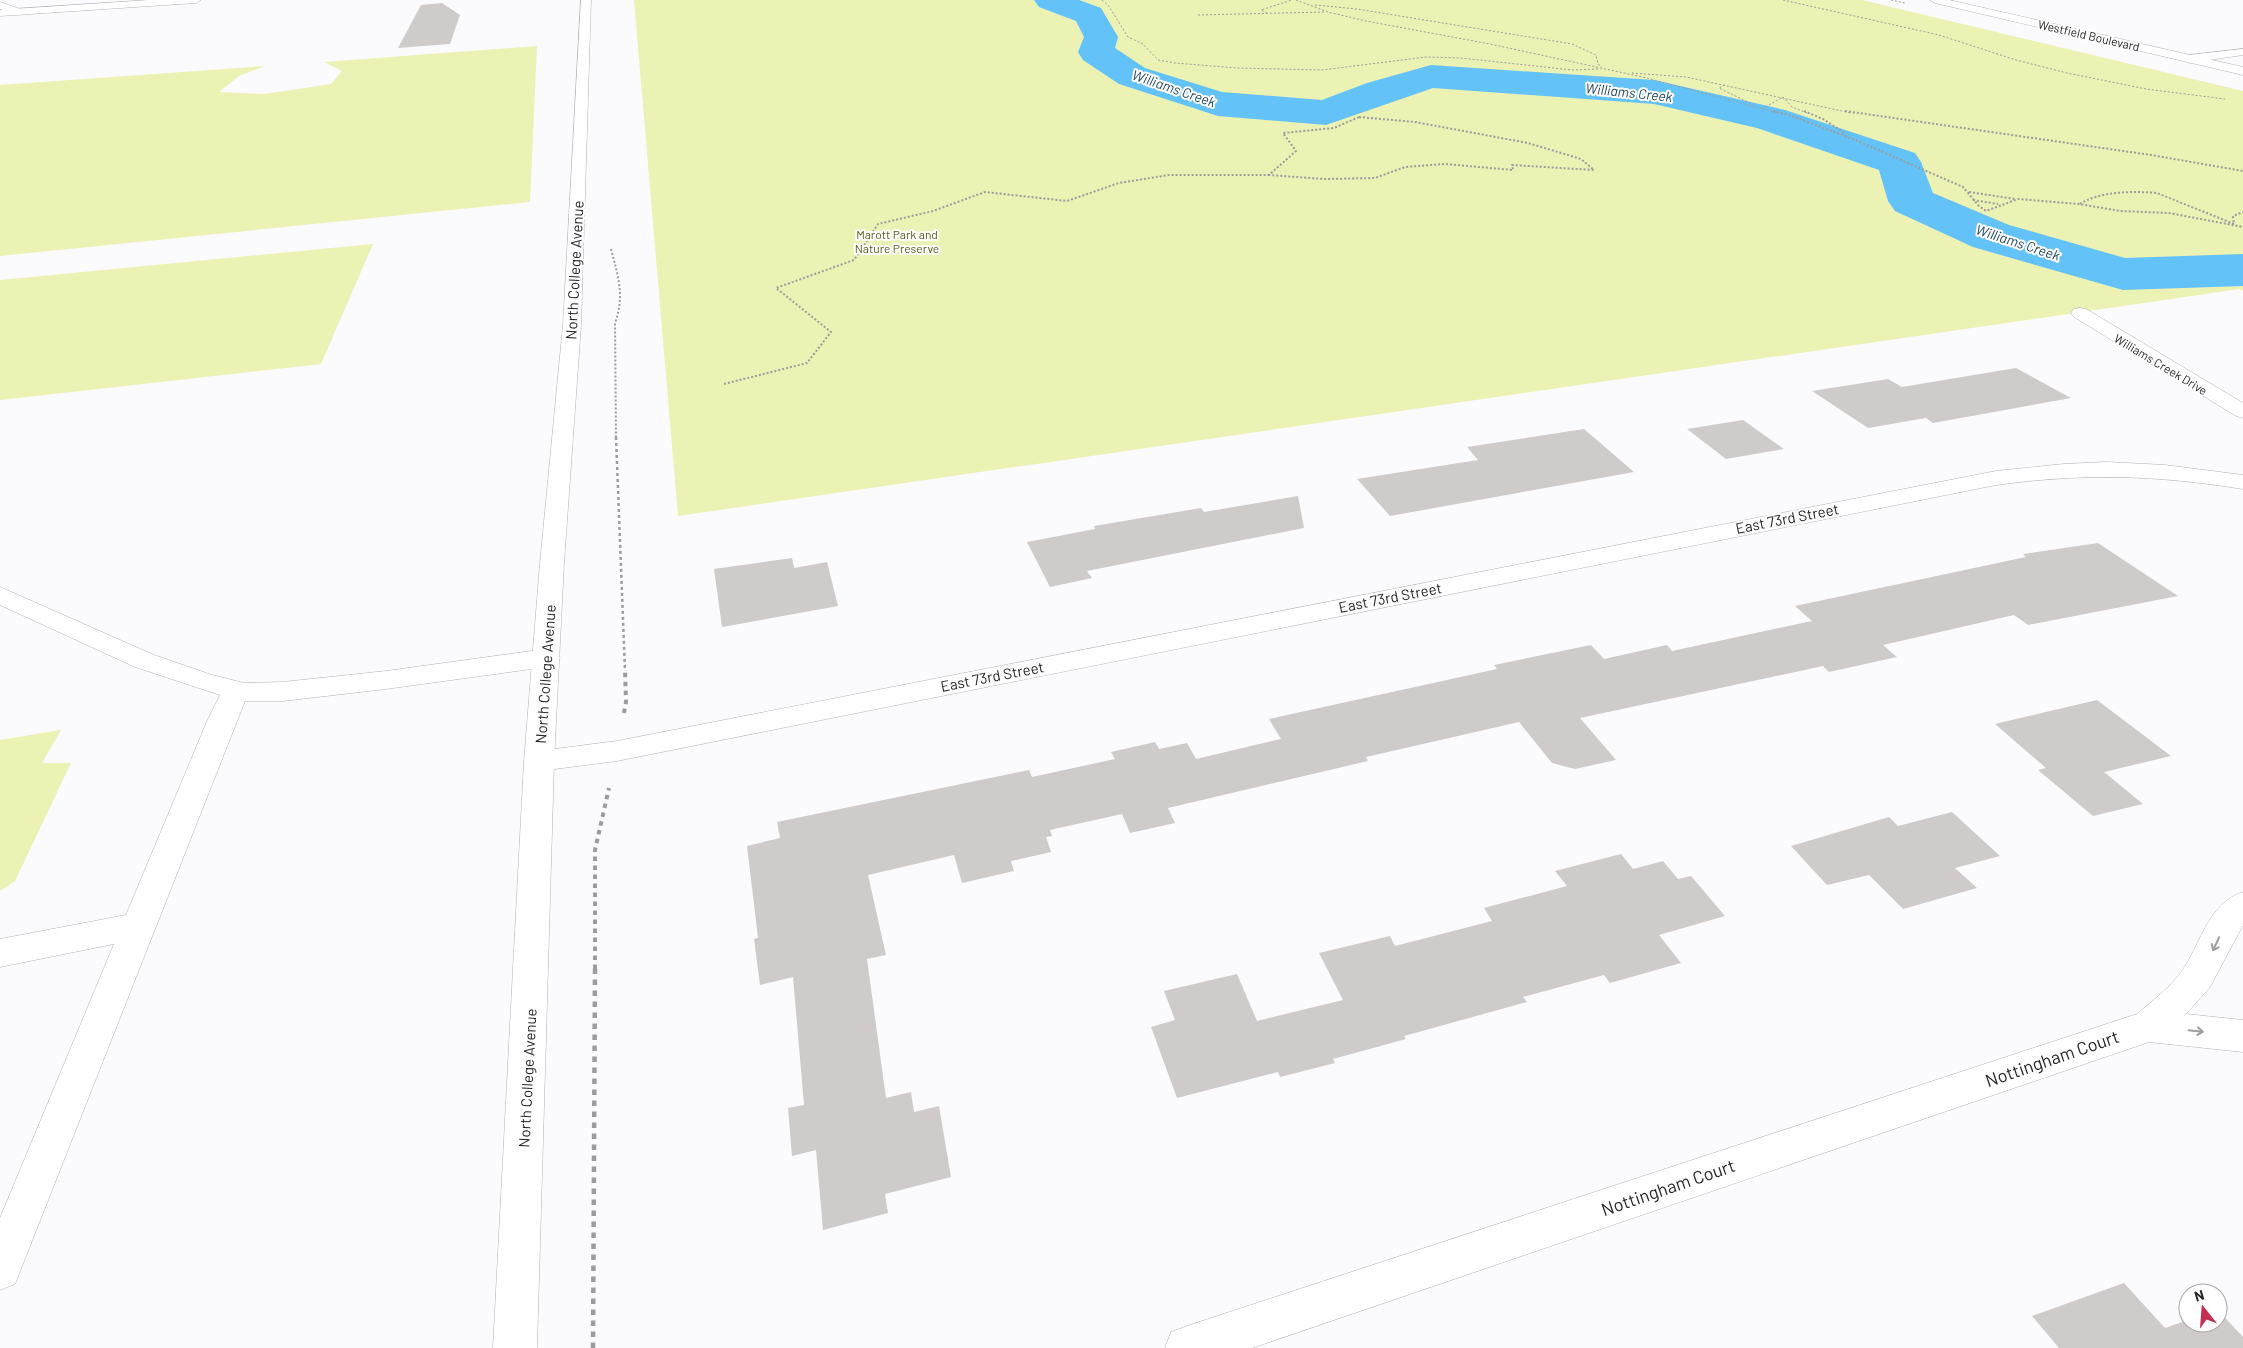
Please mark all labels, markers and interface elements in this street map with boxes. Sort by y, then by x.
street label: Westfield Boulevard [2037,16,2141,54]
water label: Williams Creek [1130,66,1218,110]
water label: Williams Creek [1585,79,1674,105]
street label: North College Avenue [561,200,587,340]
water label: Williams Creek [1974,220,2062,264]
park label: Marott Park and Nature Preserve [855,227,939,255]
street label: Williams Creek Drive [2112,331,2210,397]
street label: East 73rd Street [1734,499,1840,537]
street label: East 73rd Street [1337,578,1443,616]
street label: North College Avenue [531,604,559,744]
street label: East 73rd Street [939,657,1045,695]
one-way arrow [2210,936,2220,951]
street label: North College Avenue [514,1008,540,1148]
street label: Nottingham Court [1982,1025,2122,1091]
one-way arrow [2188,1026,2204,1036]
street label: Nottingham Court [1598,1154,1738,1220]
north arrow [2178,1283,2228,1333]
text: N [2192,1286,2206,1305]

